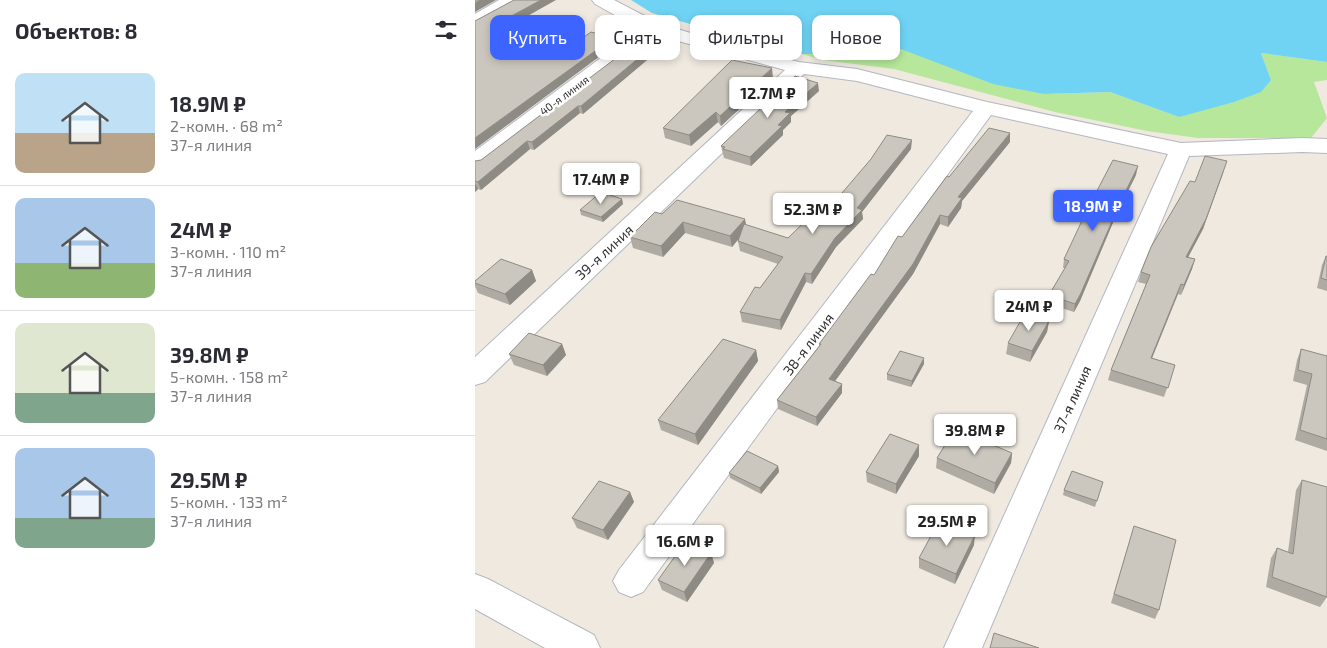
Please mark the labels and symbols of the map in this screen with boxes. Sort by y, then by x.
street label: 40-я линия [537,72,591,118]
pin: 12.7M ₽ [722,76,814,119]
pin: 17.4M ₽ [555,162,647,205]
pin: 18.9M ₽ [1047,190,1139,232]
pin: 52.3M ₽ [767,192,859,235]
street label: 39-я линия [572,221,636,283]
pin: 24M ₽ [994,290,1064,332]
street label: 38-я линия [779,310,837,378]
street label: 37-я линия [1050,363,1094,435]
pin: 39.8M ₽ [929,414,1021,456]
pin: 29.5M ₽ [901,504,993,547]
pin: 16.6M ₽ [639,524,731,567]

